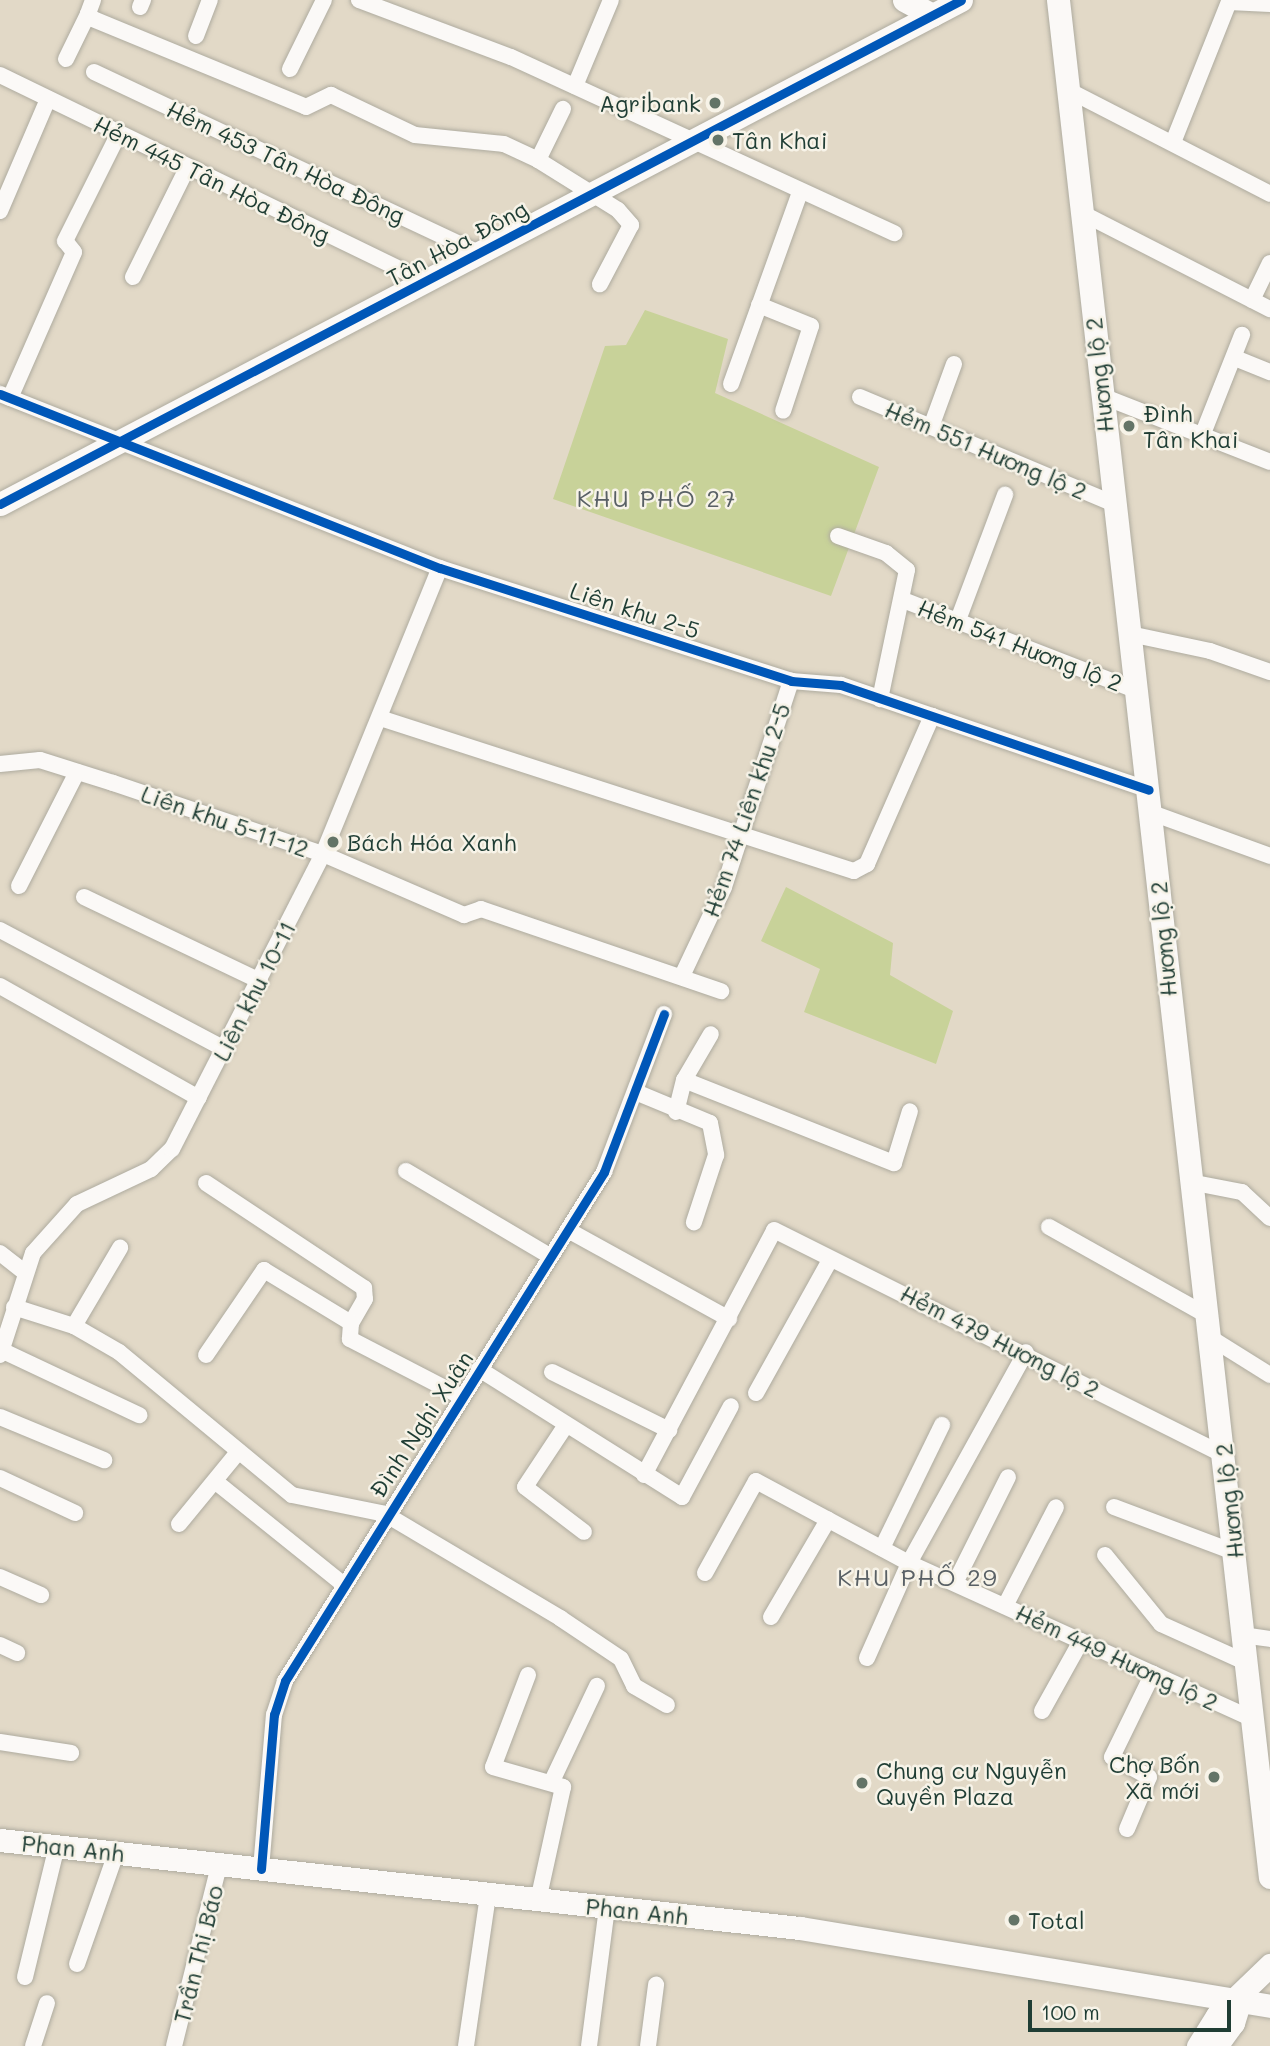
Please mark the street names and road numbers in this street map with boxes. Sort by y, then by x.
street label: Hẻm 453 Tân Hòa Đông [163,95,409,229]
street label: Hẻm 445 Tân Hòa Đông [89,110,335,248]
street label: Tân Hòa Đông [382,194,532,292]
street label: Hương lộ 2 [1079,316,1119,434]
street label: Hẻm 551 Hương lộ 2 [881,395,1091,505]
street label: Liên khu 2-5 [567,576,703,644]
street label: Hẻm 541 Hương lộ 2 [914,593,1126,697]
street label: Hẻm 74 Liên khu 2-5 [696,699,796,921]
street label: Liên khu 5-11-12 [138,779,312,863]
street label: Hương lộ 2 [1144,880,1182,998]
street label: Liên khu 10-11 [207,916,301,1066]
street label: Hẻm 479 Hương lộ 2 [896,1279,1104,1403]
street label: Đình Nghi Xuân [363,1345,479,1503]
street label: Hương lộ 2 [1209,1442,1249,1560]
street label: Hẻm 449 Hương lộ 2 [1012,1598,1222,1716]
street label: Phan Anh [20,1829,126,1867]
street label: Trần Thị Báo [168,1882,228,2026]
street label: Phan Anh [584,1892,690,1930]

